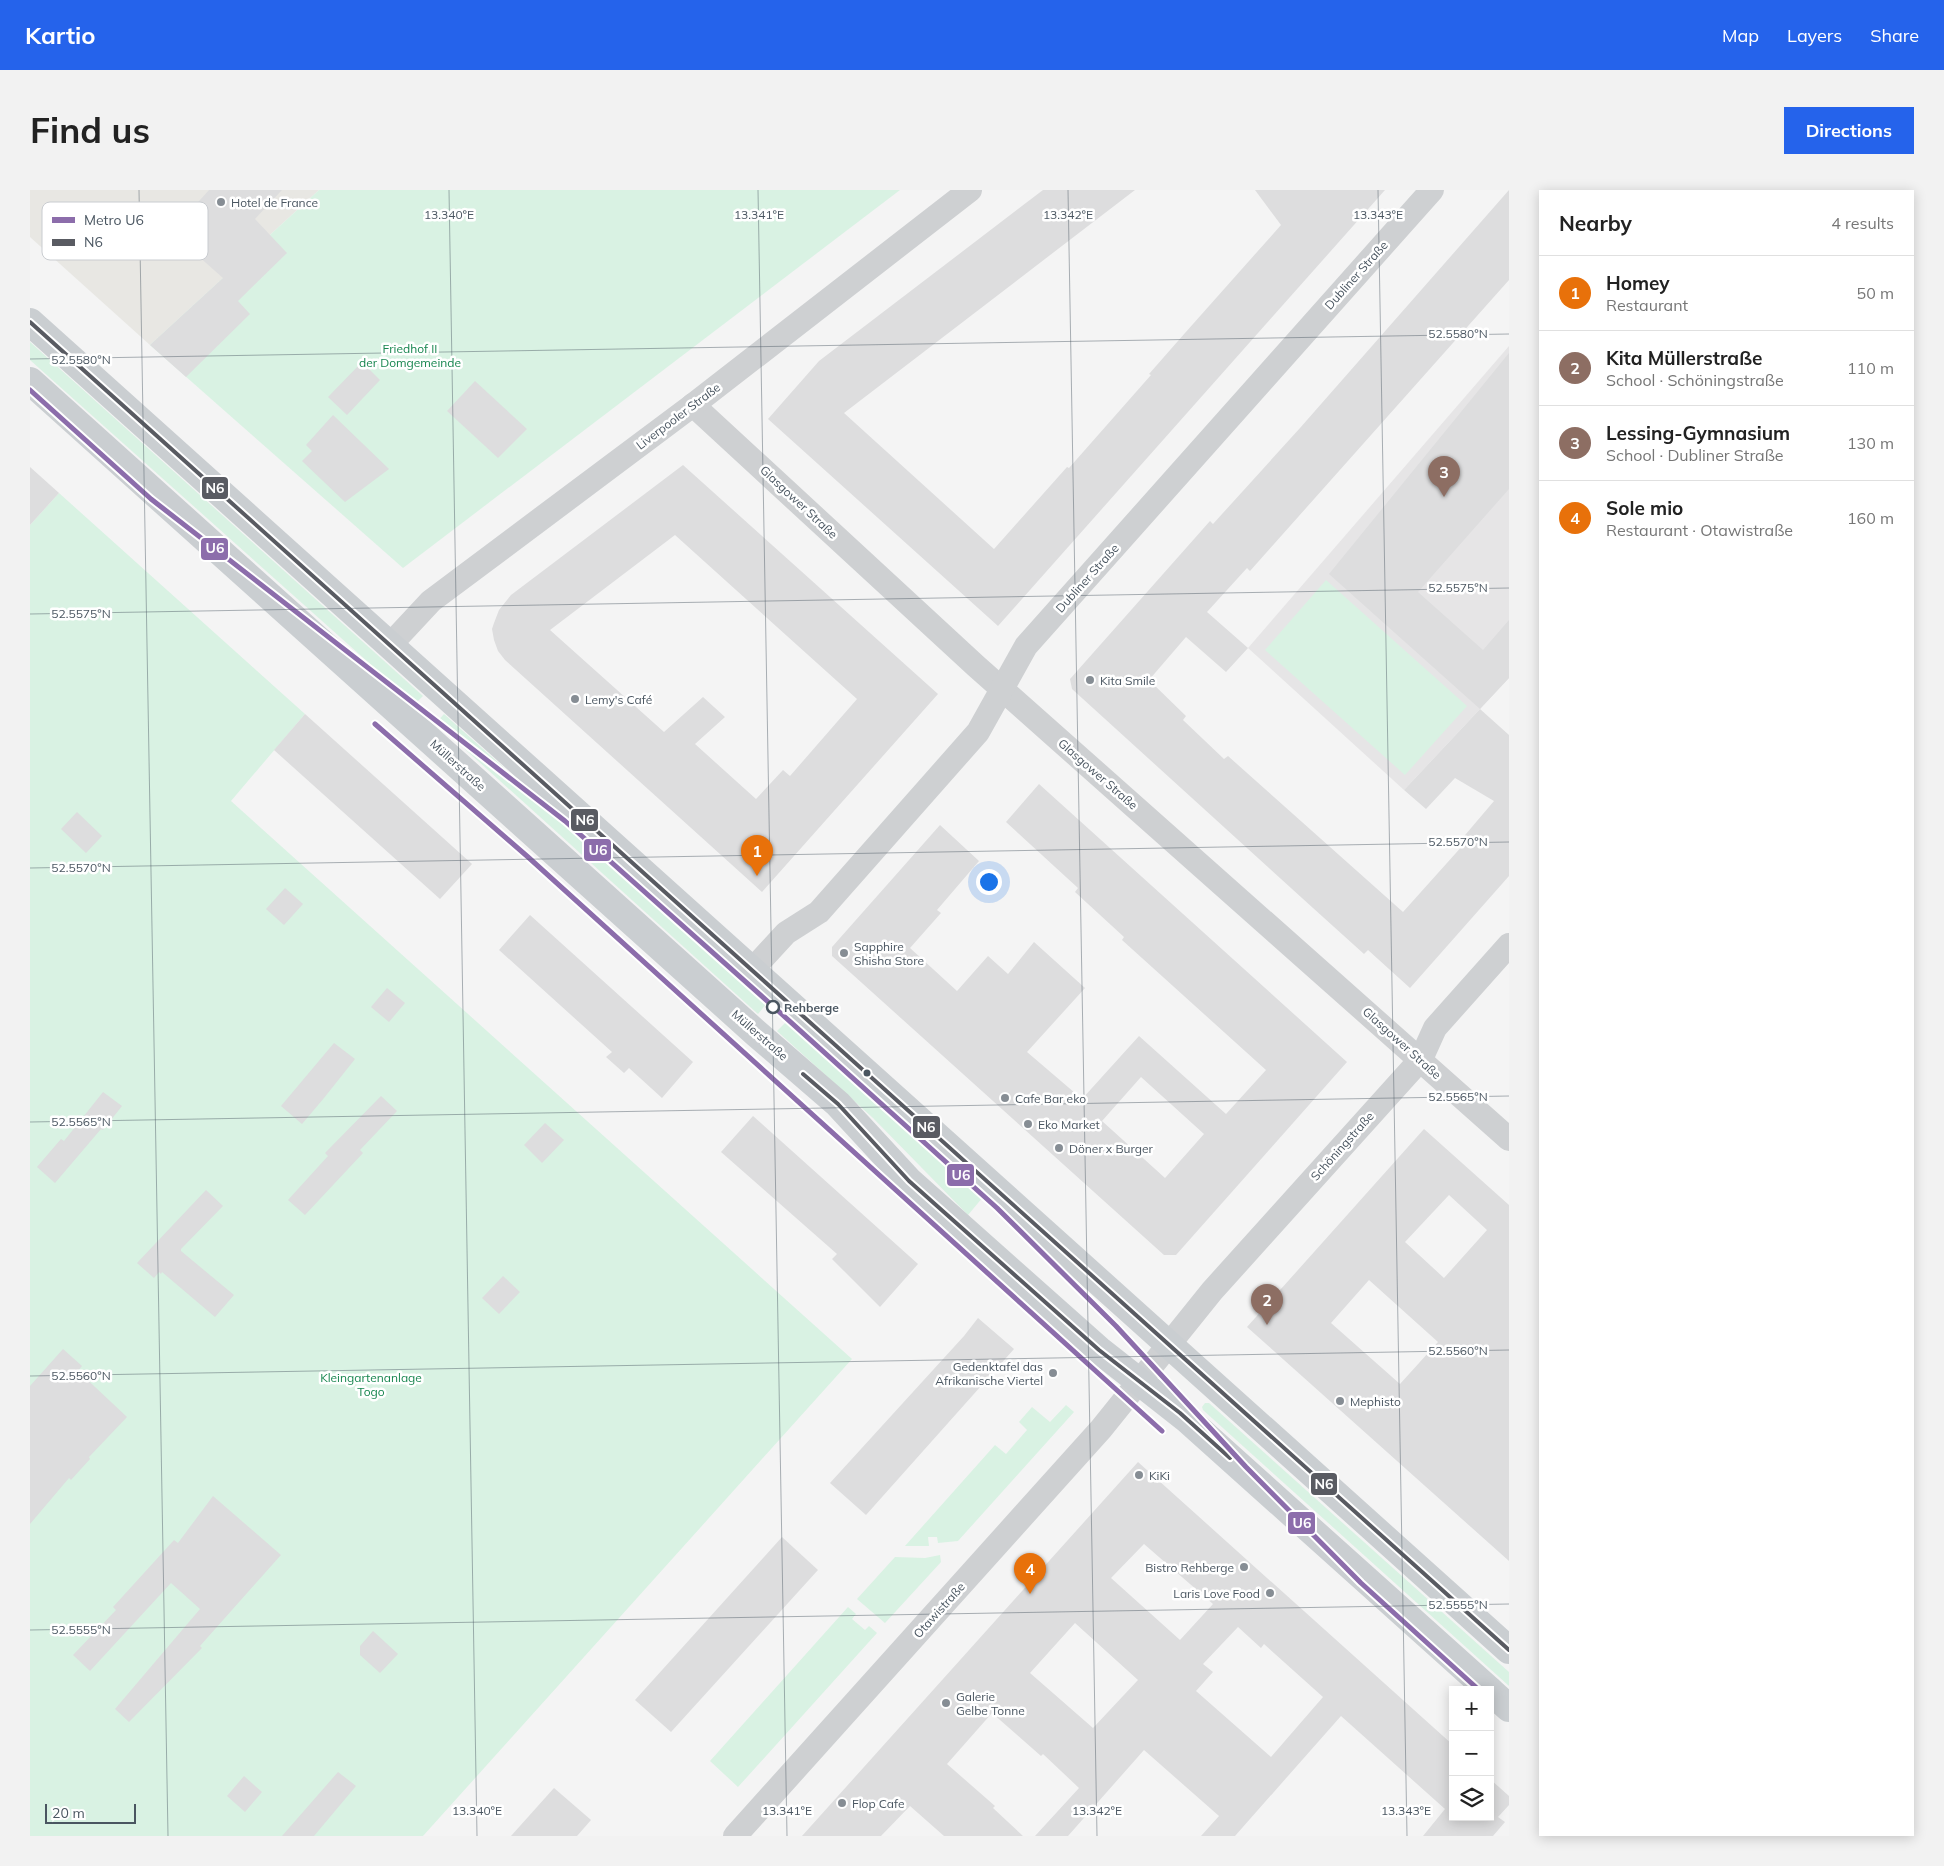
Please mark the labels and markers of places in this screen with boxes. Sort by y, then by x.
place label: Hotel de France [231,195,318,210]
marker: Hotel de France [215,196,227,208]
pin: 3 [1428,456,1460,497]
place label: Kita Smile [1100,673,1155,688]
marker: Kita Smile [1084,674,1096,686]
place label: Lemy's Café [585,692,652,707]
marker: Lemy's Café [569,693,581,705]
pin: 1 [741,835,773,876]
place label: Sapphire Shisha Store [854,939,924,968]
marker: Sapphire Shisha Store [838,947,850,959]
marker: Rehberge [766,1000,780,1014]
place label: Rehberge [784,1000,839,1015]
unlabelled marker [862,1068,872,1078]
place label: Cafe Bar eko [1015,1091,1086,1106]
marker: Cafe Bar eko [999,1092,1011,1104]
place label: Eko Market [1038,1117,1100,1132]
marker: Eko Market [1022,1118,1034,1130]
place label: Döner x Burger [1069,1141,1154,1156]
marker: Döner x Burger [1053,1142,1065,1154]
pin: 2 [1251,1284,1283,1325]
place label: Gedenktafel das Afrikanische Viertel [935,1359,1043,1388]
marker: Gedenktafel das Afrikanische Viertel [1047,1367,1059,1379]
place label: Mephisto [1350,1394,1401,1409]
marker: Mephisto [1334,1395,1346,1407]
place label: KiKi [1149,1468,1170,1483]
marker: KiKi [1133,1469,1145,1481]
pin: 4 [1014,1553,1046,1594]
place label: Bistro Rehberge [1145,1560,1234,1575]
marker: Bistro Rehberge [1238,1561,1250,1573]
place label: Laris Love Food [1173,1586,1260,1601]
marker: Laris Love Food [1264,1587,1276,1599]
place label: Galerie Gelbe Tonne [956,1689,1025,1718]
marker: Galerie Gelbe Tonne [940,1697,952,1709]
place label: Flop Cafe [852,1796,904,1811]
marker: Flop Cafe [836,1797,848,1809]

